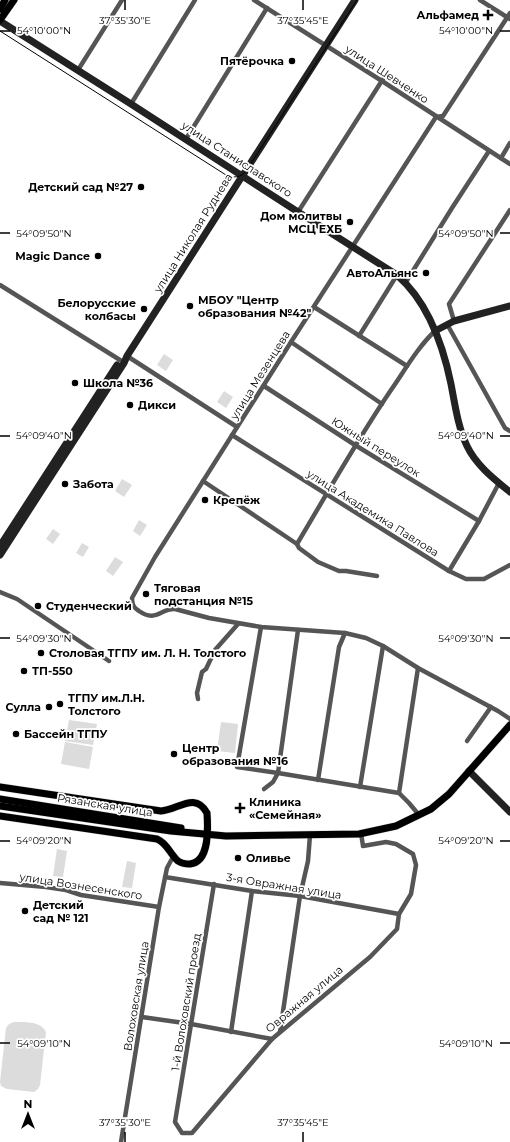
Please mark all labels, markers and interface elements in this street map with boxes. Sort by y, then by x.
place label: Альфамед [417,8,479,22]
marker: Альфамед [482,9,494,21]
text: 37°35'30"E [99,14,151,27]
text: 37°35'45"E [277,14,329,27]
text: 54°10'00"N [17,24,71,37]
text: 54°10'00"N [439,24,493,37]
street label: улица Шевченко [342,41,431,106]
place label: Пятёрочка [220,54,284,68]
marker: Пятёрочка [287,56,297,66]
street label: улица Станиславского [178,117,295,200]
street label: улица Николая Руднева [150,171,235,296]
place label: Детский сад №27 [28,180,133,194]
marker: Детский сад №27 [136,182,146,192]
place label: Дом молитвы МСЦ ЕХБ [260,209,342,236]
marker: Дом молитвы МСЦ ЕХБ [345,217,355,227]
text: 54°09'50"N [16,227,72,240]
text: 54°09'50"N [438,227,494,240]
place label: Magic Dance [15,249,90,263]
marker: Magic Dance [93,251,103,261]
place label: АвтоАльянс [346,266,418,280]
marker: АвтоАльянс [421,268,431,278]
place label: МБОУ "Центр образования №42" [198,293,311,320]
place label: Белорусские колбасы [57,296,136,323]
marker: МБОУ "Центр образования №42" [185,301,195,311]
marker: Белорусские колбасы [139,304,149,314]
street label: улица Мезенцева [226,328,293,423]
place label: Школа №36 [83,376,153,390]
marker: Школа №36 [70,378,80,388]
place label: Дикси [138,398,176,412]
marker: Дикси [125,400,135,410]
street label: Южный переулок [329,414,424,480]
text: 54°09'40"N [16,429,72,442]
text: 54°09'40"N [438,429,494,442]
street label: улица Академика Павлова [304,466,442,560]
place label: Забота [72,477,114,491]
marker: Забота [60,479,70,489]
place label: Крепёж [213,493,260,507]
marker: Крепёж [200,495,210,505]
place label: Тяговая подстанция №15 [154,581,254,608]
marker: Тяговая подстанция №15 [141,589,151,599]
place label: Студенческий [46,599,132,613]
marker: Студенческий [33,601,43,611]
text: 54°09'30"N [16,632,72,645]
text: 54°09'30"N [438,632,494,645]
place label: Столовая ТГПУ им. Л. Н. Толстого [49,646,246,660]
marker: Столовая ТГПУ им. Л. Н. Толстого [36,648,46,658]
place label: ТП-550 [32,664,73,678]
marker: ТП-550 [19,666,29,676]
place label: ТГПУ им.Л.Н. Толстого [68,691,145,718]
marker: ТГПУ им.Л.Н. Толстого [55,699,65,709]
place label: Сулла [5,700,41,714]
marker: Сулла [44,702,54,712]
place label: Бассейн ТГПУ [24,727,108,741]
marker: Бассейн ТГПУ [11,729,21,739]
place label: Центр образования №16 [182,741,288,768]
marker: Центр образования №16 [169,749,179,759]
street label: Рязанская улица [56,791,154,819]
place label: Клиника «Семейная» [249,795,321,822]
marker: Клиника «Семейная» [234,802,246,814]
text: 54°09'20"N [16,834,72,847]
text: 54°09'20"N [438,834,494,847]
place label: Оливье [246,851,291,865]
marker: Оливье [233,853,243,863]
street label: улица Вознесенского [18,869,143,903]
street label: 3-я Овражная улица [225,870,343,902]
place label: Детский сад № 121 [33,898,89,925]
marker: Детский сад № 121 [20,906,30,916]
street label: 1-й Волоховский проезд [168,932,204,1072]
street label: Волоховская улица [120,940,152,1052]
street label: Овражная улица [262,963,346,1035]
text: 54°09'10"N [17,1037,71,1050]
text: 54°09'10"N [439,1037,493,1050]
north arrow [8,1094,48,1134]
text: N [24,1097,32,1111]
text: 37°35'30"E [99,1116,151,1129]
text: 37°35'45"E [277,1116,329,1129]

